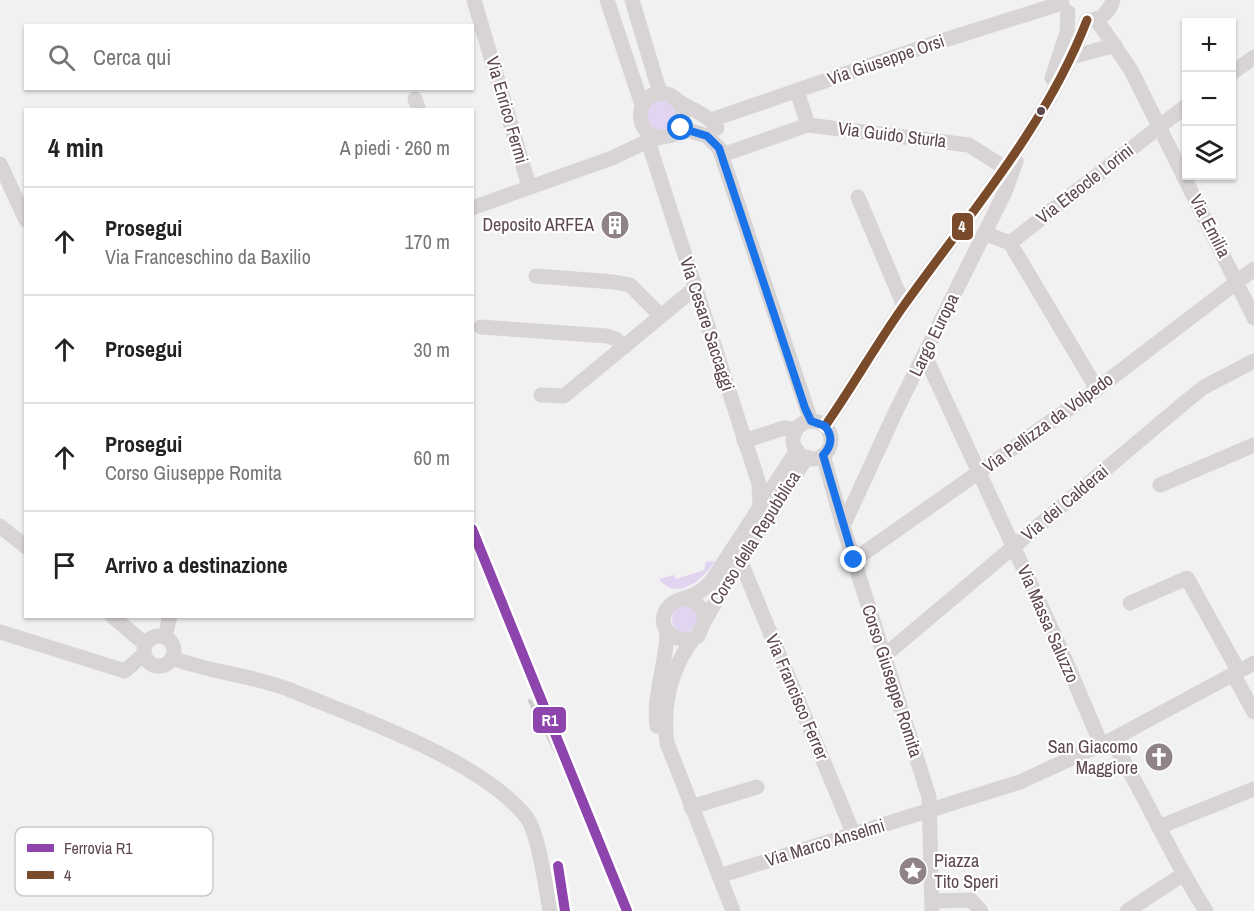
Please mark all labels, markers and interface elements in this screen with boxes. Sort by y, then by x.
map controls [1182,18,1236,180]
button: + [1182,18,1236,72]
search box [24,24,474,90]
street label: Via Giuseppe Orsi [824,28,948,91]
icon: search [45,41,78,74]
text: Cerca qui [93,42,171,72]
street label: Via Enrico Fermi [480,53,535,166]
button: − [1182,72,1236,126]
unlabelled marker [1035,105,1047,117]
route start [667,114,693,140]
street label: Via Guido Sturla [836,115,948,154]
button: layers [1182,126,1236,180]
text: 4 min [48,130,104,165]
text: A piedi · 260 m [340,134,450,161]
street label: Via Eteocle Lorini [1031,138,1139,230]
street label: Via Emilia [1184,190,1237,262]
building icon: Deposito ARFEA [599,209,631,241]
place label: Deposito ARFEA [482,212,594,237]
line badge: 4 [951,212,974,241]
text: Prosegui [105,213,182,243]
text: 4 [958,215,966,237]
icon: ahead [48,225,81,258]
text: 170 m [404,228,450,255]
text: Via Franceschino da Baxilio [105,243,311,270]
street label: Via Cesare Saccaggi [674,254,741,394]
street label: Largo Europa [903,289,964,380]
icon: ahead [48,333,81,366]
text: Prosegui [105,334,182,364]
text: 30 m [414,336,450,363]
street label: Via Pellizza da Volpedo [977,367,1118,478]
text: Prosegui [105,429,182,459]
icon: ahead [48,441,81,474]
text: 60 m [414,444,450,471]
text: Corso Giuseppe Romita [105,459,282,486]
street label: Via dei Calderai [1016,459,1113,546]
street label: Corso della Repubblica [703,466,806,609]
route end [840,546,866,572]
icon: arrive [48,549,81,582]
text: Arrivo a destinazione [105,550,287,580]
street label: Via Massa Saluzzo [1011,561,1086,686]
street label: Corso Giuseppe Romita [856,601,929,760]
street label: Via Francisco Ferrer [760,630,835,764]
line badge: R1 [532,706,567,734]
text: R1 [542,709,559,731]
place label: San Giacomo Maggiore [1048,734,1138,780]
church icon: San Giacomo Maggiore [1143,741,1175,773]
street label: Via Marco Anselmi [762,812,888,873]
legend [15,827,213,896]
text: Ferrovia R1 [64,837,133,859]
place label: Piazza Tito Speri [934,848,999,894]
place icon: Piazza Tito Speri [897,855,929,887]
text: 4 [64,864,71,886]

